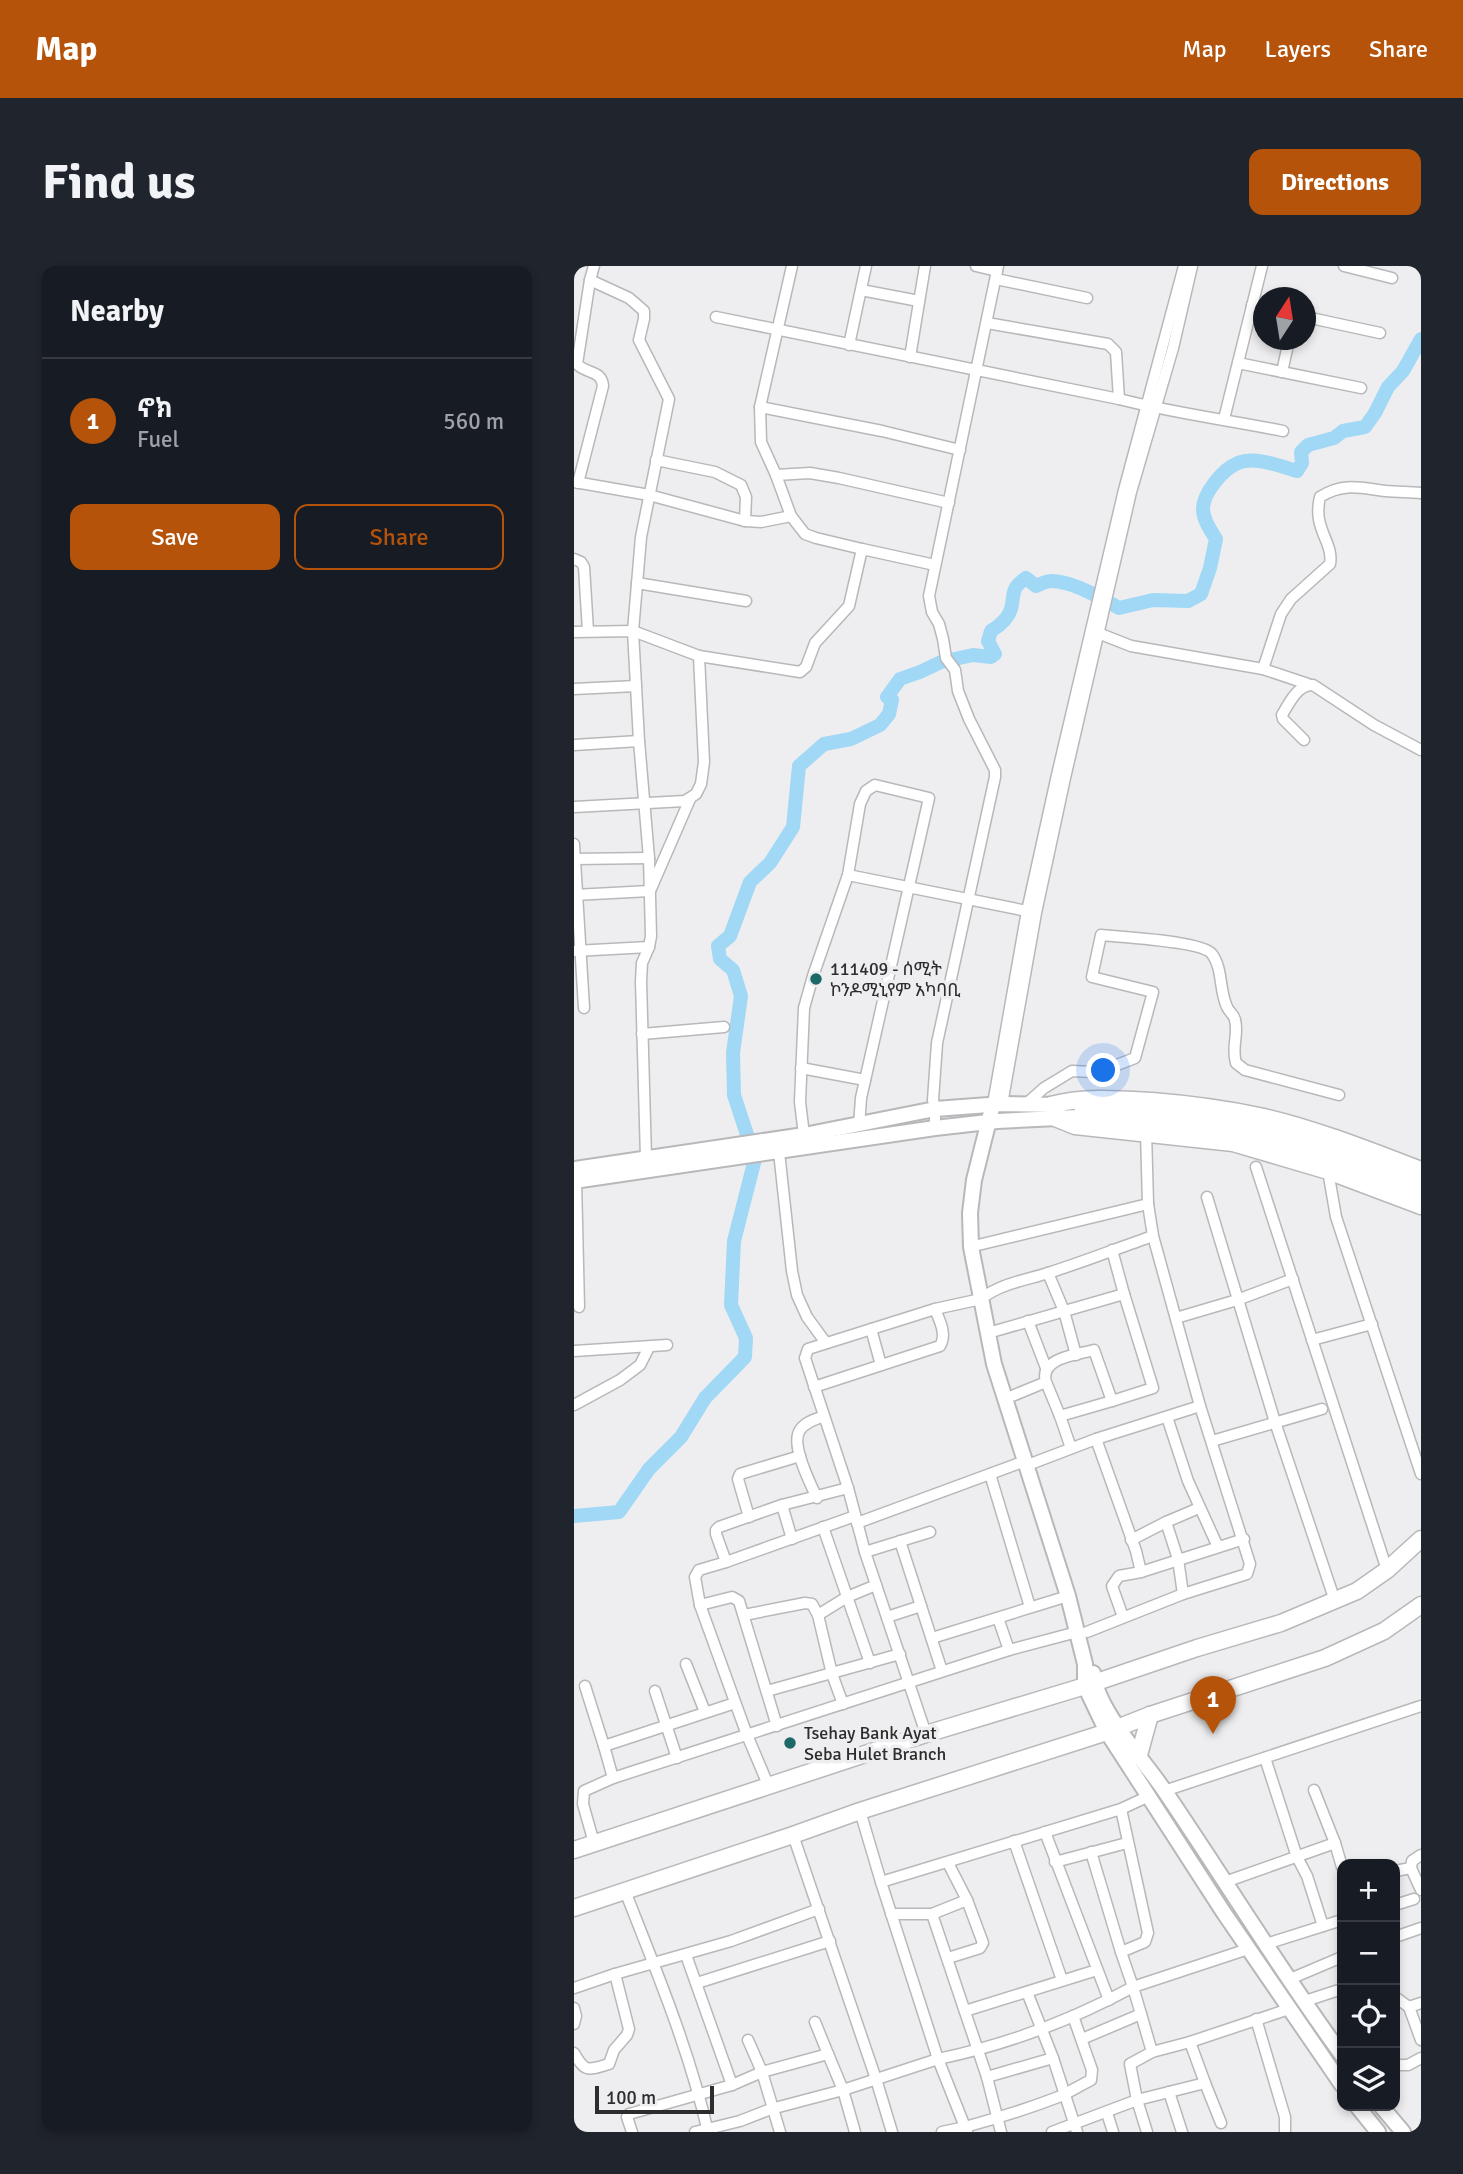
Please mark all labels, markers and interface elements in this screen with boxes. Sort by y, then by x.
text: Map [35,29,97,70]
text: Map [1182,34,1227,64]
text: Layers [1265,34,1331,64]
text: Share [1369,34,1428,64]
button: Directions [1249,149,1421,215]
text: Find us [42,152,195,212]
north arrow [1253,287,1316,350]
text: Nearby [70,293,164,330]
text: ኖክ [137,393,173,425]
text: 1 [87,407,99,436]
text: 560 m [443,407,504,436]
text: Fuel [137,425,179,454]
button: Save [70,504,280,570]
button: Share [294,504,504,570]
place label: 111409 - ሰሚት ኮንዶሚኒየም አካባቢ [830,958,961,1001]
marker: 111409 - ሰሚት ኮንዶሚኒየም አካባቢ [808,971,824,987]
your location [1086,1053,1120,1087]
pin: 1 [1190,1676,1236,1734]
place label: Tsehay Bank Ayat Seba Hulet Branch [804,1722,946,1765]
marker: Tsehay Bank Ayat Seba Hulet Branch [782,1735,798,1751]
map controls [1337,1859,1400,2111]
button: + [1337,1859,1400,1922]
button: − [1337,1922,1400,1985]
button: locate [1337,1985,1400,2048]
button: layers [1337,2048,1400,2111]
scale bar [595,2083,714,2115]
text: 100 m [606,2086,656,2110]

